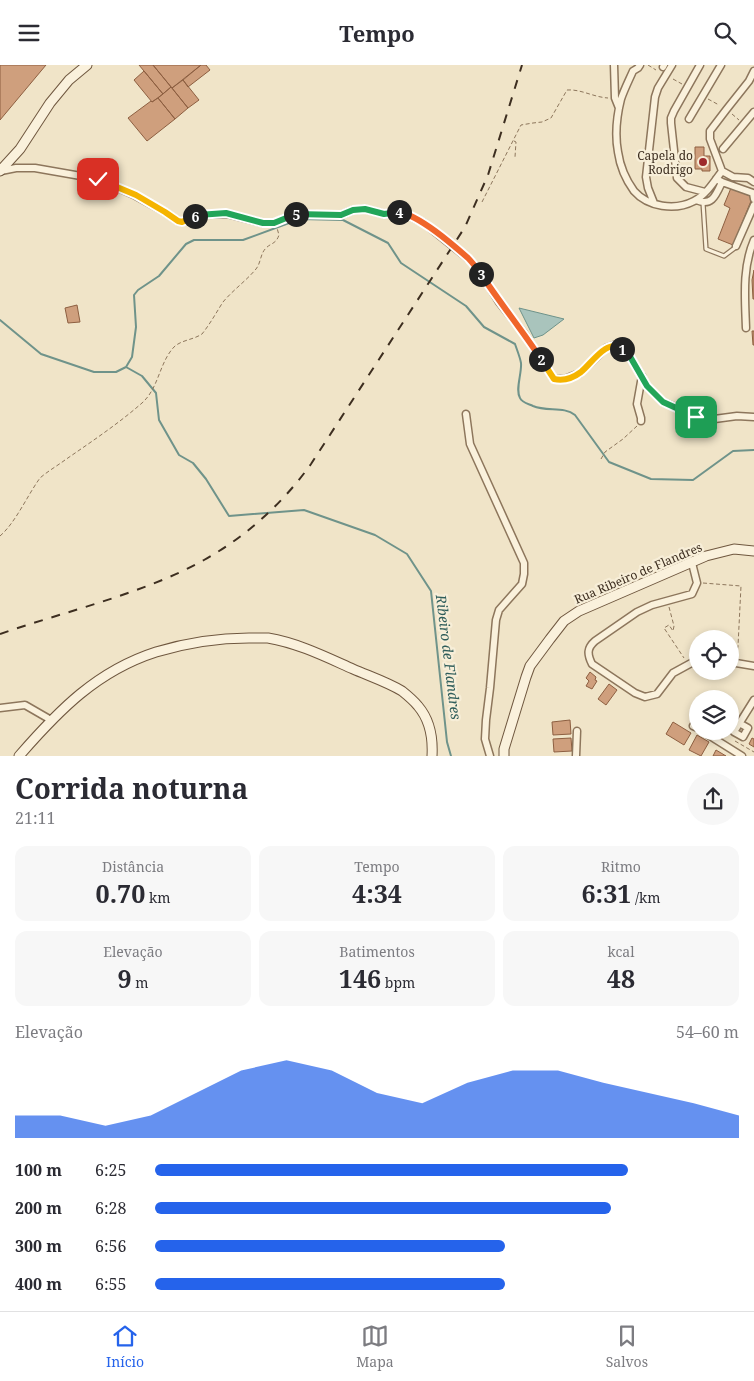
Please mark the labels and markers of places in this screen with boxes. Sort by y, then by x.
place label: Capela do Rodrigo [637,147,693,178]
marker: Capela do Rodrigo [697,156,709,168]
pin [77,158,119,200]
pin: 4 [386,199,412,225]
pin: 5 [284,201,308,227]
pin: 6 [182,203,208,229]
pin: 3 [468,261,494,287]
pin: 1 [610,337,634,361]
pin: 2 [528,347,554,371]
pin [675,396,717,438]

